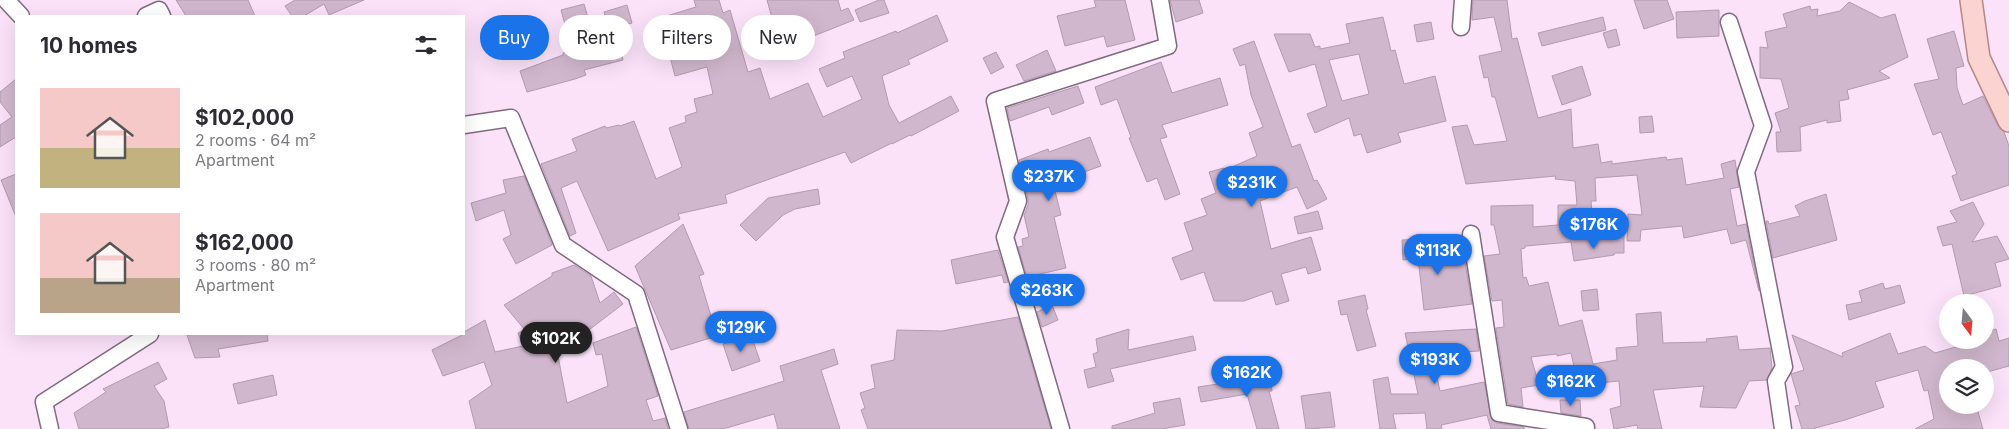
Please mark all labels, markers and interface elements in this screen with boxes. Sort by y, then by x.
chip: Buy [480,15,549,60]
chip: Rent [559,15,633,60]
chip: Filters [643,15,731,60]
chip: New [741,15,815,60]
icon: filters [412,31,440,59]
text: 10 homes [40,33,138,58]
text: $102,000 [195,105,294,130]
icon: home [80,108,140,168]
text: 2 rooms · 64 m² [195,130,316,150]
text: Apartment [195,150,275,170]
pin: $237K [1014,160,1084,202]
text: $237K [1023,166,1075,186]
pin: $231K [1217,166,1287,208]
text: $231K [1227,172,1277,192]
pin: $176K [1559,208,1629,250]
text: $176K [1570,214,1618,234]
text: $162,000 [195,230,294,255]
icon: home [80,233,140,293]
pin: $113K [1403,234,1473,276]
text: $113K [1415,240,1461,260]
text: 3 rooms · 80 m² [195,255,316,275]
pin: $263K [1012,274,1082,316]
text: Apartment [195,275,275,295]
text: $263K [1021,280,1073,300]
north arrow [1939,294,1994,349]
map controls [1939,294,1994,414]
pin: $129K [706,310,776,353]
text: $129K [716,317,766,337]
pin: $102K [521,322,591,364]
text: $102K [531,328,581,348]
pin: $193K [1400,342,1470,385]
text: $193K [1410,349,1460,369]
pin: $162K [1212,356,1282,398]
button: layers [1939,359,1994,414]
text: $162K [1222,362,1272,382]
pin: $162K [1536,364,1606,407]
text: $162K [1546,371,1596,391]

